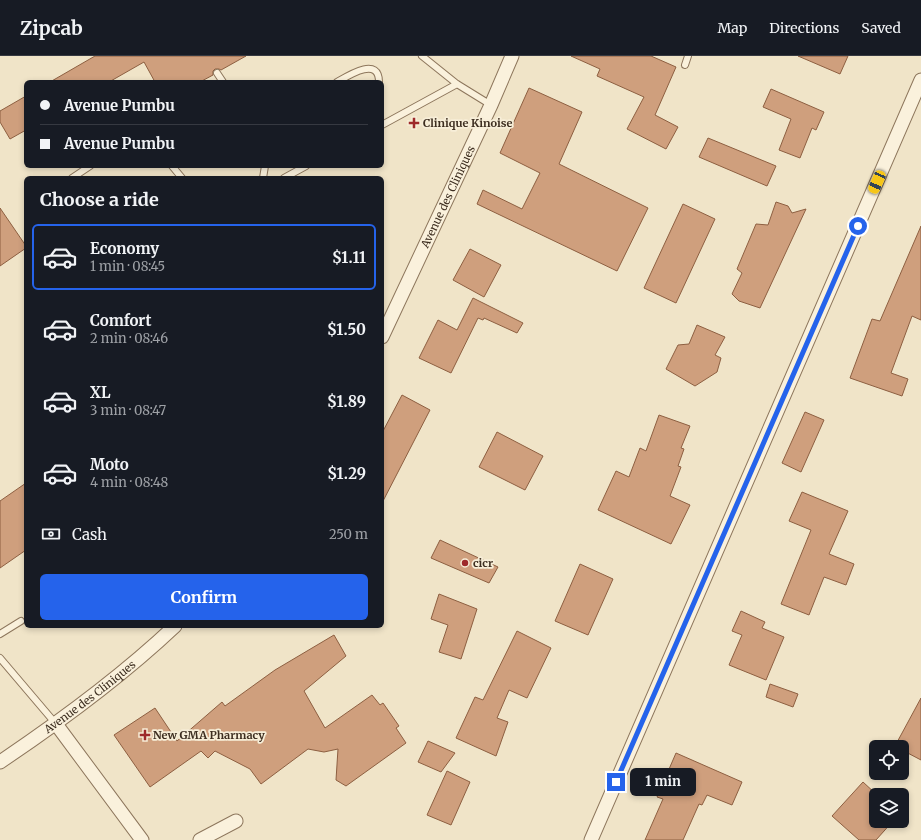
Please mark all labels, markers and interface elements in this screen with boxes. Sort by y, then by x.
text: Zipcab [20,16,83,40]
text: Map [717,19,747,37]
text: Directions [769,19,839,37]
text: Saved [861,19,901,37]
text: Avenue Pumbu [64,96,175,115]
place label: Clinique Kinoise [423,116,512,130]
marker: Clinique Kinoise [408,117,420,129]
text: Avenue Pumbu [64,134,175,153]
street label: Avenue des Cliniques [417,143,478,251]
car [867,169,887,195]
text: Choose a ride [40,188,159,211]
route start [849,217,867,235]
icon: car [42,239,78,275]
text: Economy [90,239,159,258]
text: $1.11 [332,248,366,267]
text: 1 min · 08:45 [90,258,165,275]
icon: car [42,311,78,347]
text: Comfort [90,311,151,330]
text: $1.50 [327,320,366,339]
text: 2 min · 08:46 [90,330,168,347]
icon: car [42,383,78,419]
text: XL [90,383,111,402]
text: $1.89 [327,392,366,411]
text: 3 min · 08:47 [90,402,166,419]
icon: car [42,455,78,491]
text: Moto [90,455,129,474]
text: $1.29 [327,464,366,483]
text: 4 min · 08:48 [90,474,168,491]
icon: cash [40,523,62,545]
text: Cash [72,525,107,544]
text: 250 m [329,526,368,543]
place label: cicr [473,556,493,570]
marker: cicr [460,558,470,568]
button: Confirm [40,574,368,620]
street label: Avenue des Cliniques [41,657,138,737]
place label: New GMA Pharmacy [153,728,265,742]
marker: New GMA Pharmacy [140,730,150,740]
map controls [869,740,909,828]
button: locate [869,740,909,780]
callout: 1 min [630,768,696,796]
route end [607,773,625,791]
text: 1 min [645,773,681,790]
button: layers [869,788,909,828]

